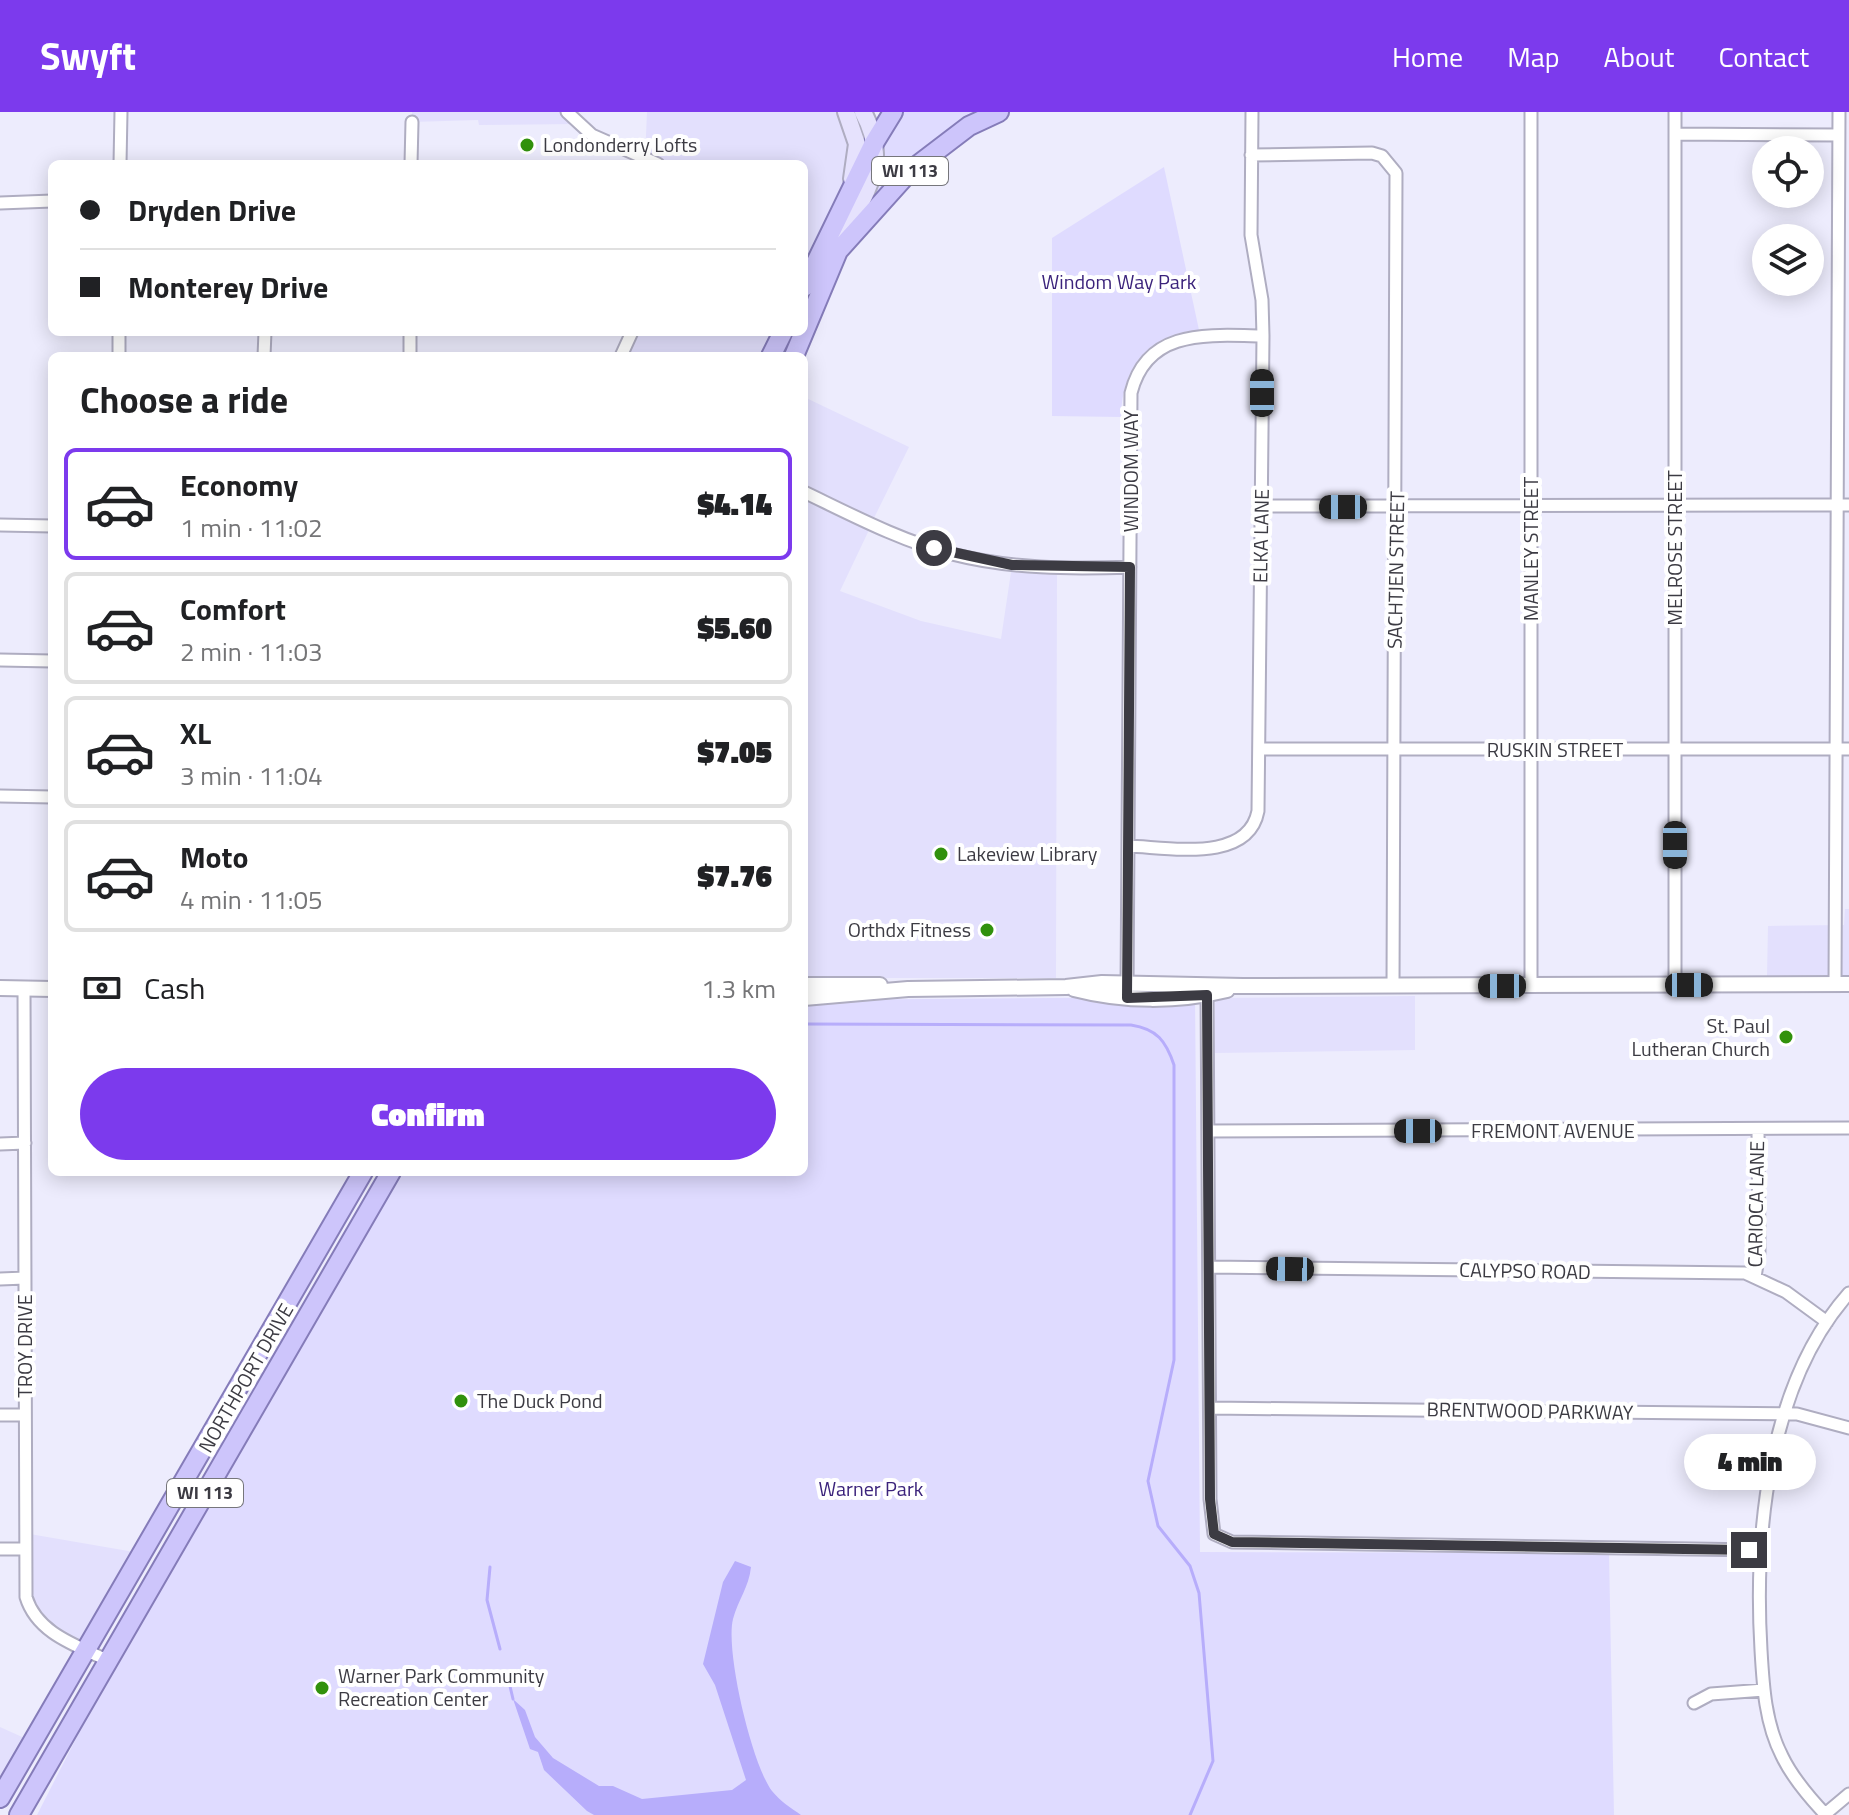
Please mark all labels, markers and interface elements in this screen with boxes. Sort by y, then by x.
text: Swyft [40,27,136,85]
text: Home [1392,35,1463,78]
text: Map [1507,35,1560,78]
text: About [1604,35,1674,78]
text: Contact [1718,35,1809,78]
place label: Londonderry Lofts [543,129,697,160]
marker: Londonderry Lofts [518,136,536,154]
map controls [1752,136,1824,296]
button: locate [1752,136,1824,208]
road number: WI 113 [872,157,948,185]
text: Dryden Drive [128,187,296,233]
button: layers [1752,224,1824,296]
text: Monterey Drive [128,264,328,310]
park label: Windom Way Park [1042,266,1197,297]
car [1250,369,1274,417]
text: Choose a ride [80,372,288,427]
street label: WINDOM WAY [1115,410,1146,532]
text: Economy [180,462,298,508]
icon: car [84,468,156,540]
street label: MELROSE STREET [1659,470,1690,626]
street label: MANLEY STREET [1515,476,1546,621]
text: $4.14 [698,481,772,527]
street label: ELKA LANE [1244,489,1277,583]
street label: SACHTJEN STREET [1379,490,1412,649]
car [1319,495,1367,519]
text: 1 min · 11:02 [180,508,323,547]
route start [916,530,952,566]
text: Comfort [180,586,286,632]
icon: car [84,592,156,664]
text: $5.60 [698,605,772,651]
text: 2 min · 11:03 [180,632,323,671]
text: XL [180,710,211,756]
icon: car [84,716,156,788]
text: $7.05 [698,729,772,775]
street label: RUSKIN STREET [1487,734,1624,765]
text: 3 min · 11:04 [180,756,323,795]
car [1663,821,1687,869]
text: Moto [180,834,248,880]
place label: Lakeview Library [957,838,1098,869]
icon: car [84,840,156,912]
marker: Lakeview Library [932,845,950,863]
text: $7.76 [698,853,772,899]
text: 4 min · 11:05 [180,880,323,919]
place label: Orthdx Fitness [848,914,971,945]
marker: Orthdx Fitness [978,921,996,939]
text: Cash [144,965,205,1011]
icon: cash [80,966,124,1010]
text: 1.3 km [701,969,776,1008]
car [1665,973,1713,997]
car [1478,974,1526,998]
place label: St. Paul Lutheran Church [1632,1010,1770,1064]
marker: St. Paul Lutheran Church [1777,1028,1795,1046]
button: Confirm [80,1068,776,1160]
street label: FREMONT AVENUE [1471,1115,1635,1146]
car [1394,1119,1442,1143]
street label: CARIOCA LANE [1739,1140,1772,1268]
street label: CALYPSO ROAD [1459,1254,1591,1287]
car [1266,1257,1314,1281]
street label: TROY DRIVE [9,1294,40,1398]
street label: NORTHPORT DRIVE [190,1297,301,1458]
place label: The Duck Pond [477,1385,603,1416]
marker: The Duck Pond [452,1392,470,1410]
street label: BRENTWOOD PARKWAY [1426,1393,1634,1428]
callout: 4 min [1683,1434,1815,1490]
text: 4 min [1718,1442,1782,1481]
park label: Warner Park [819,1473,924,1504]
road number: WI 113 [167,1479,243,1507]
route end [1731,1532,1767,1568]
place label: Warner Park Community Recreation Center [338,1660,545,1714]
marker: Warner Park Community Recreation Center [313,1679,331,1697]

